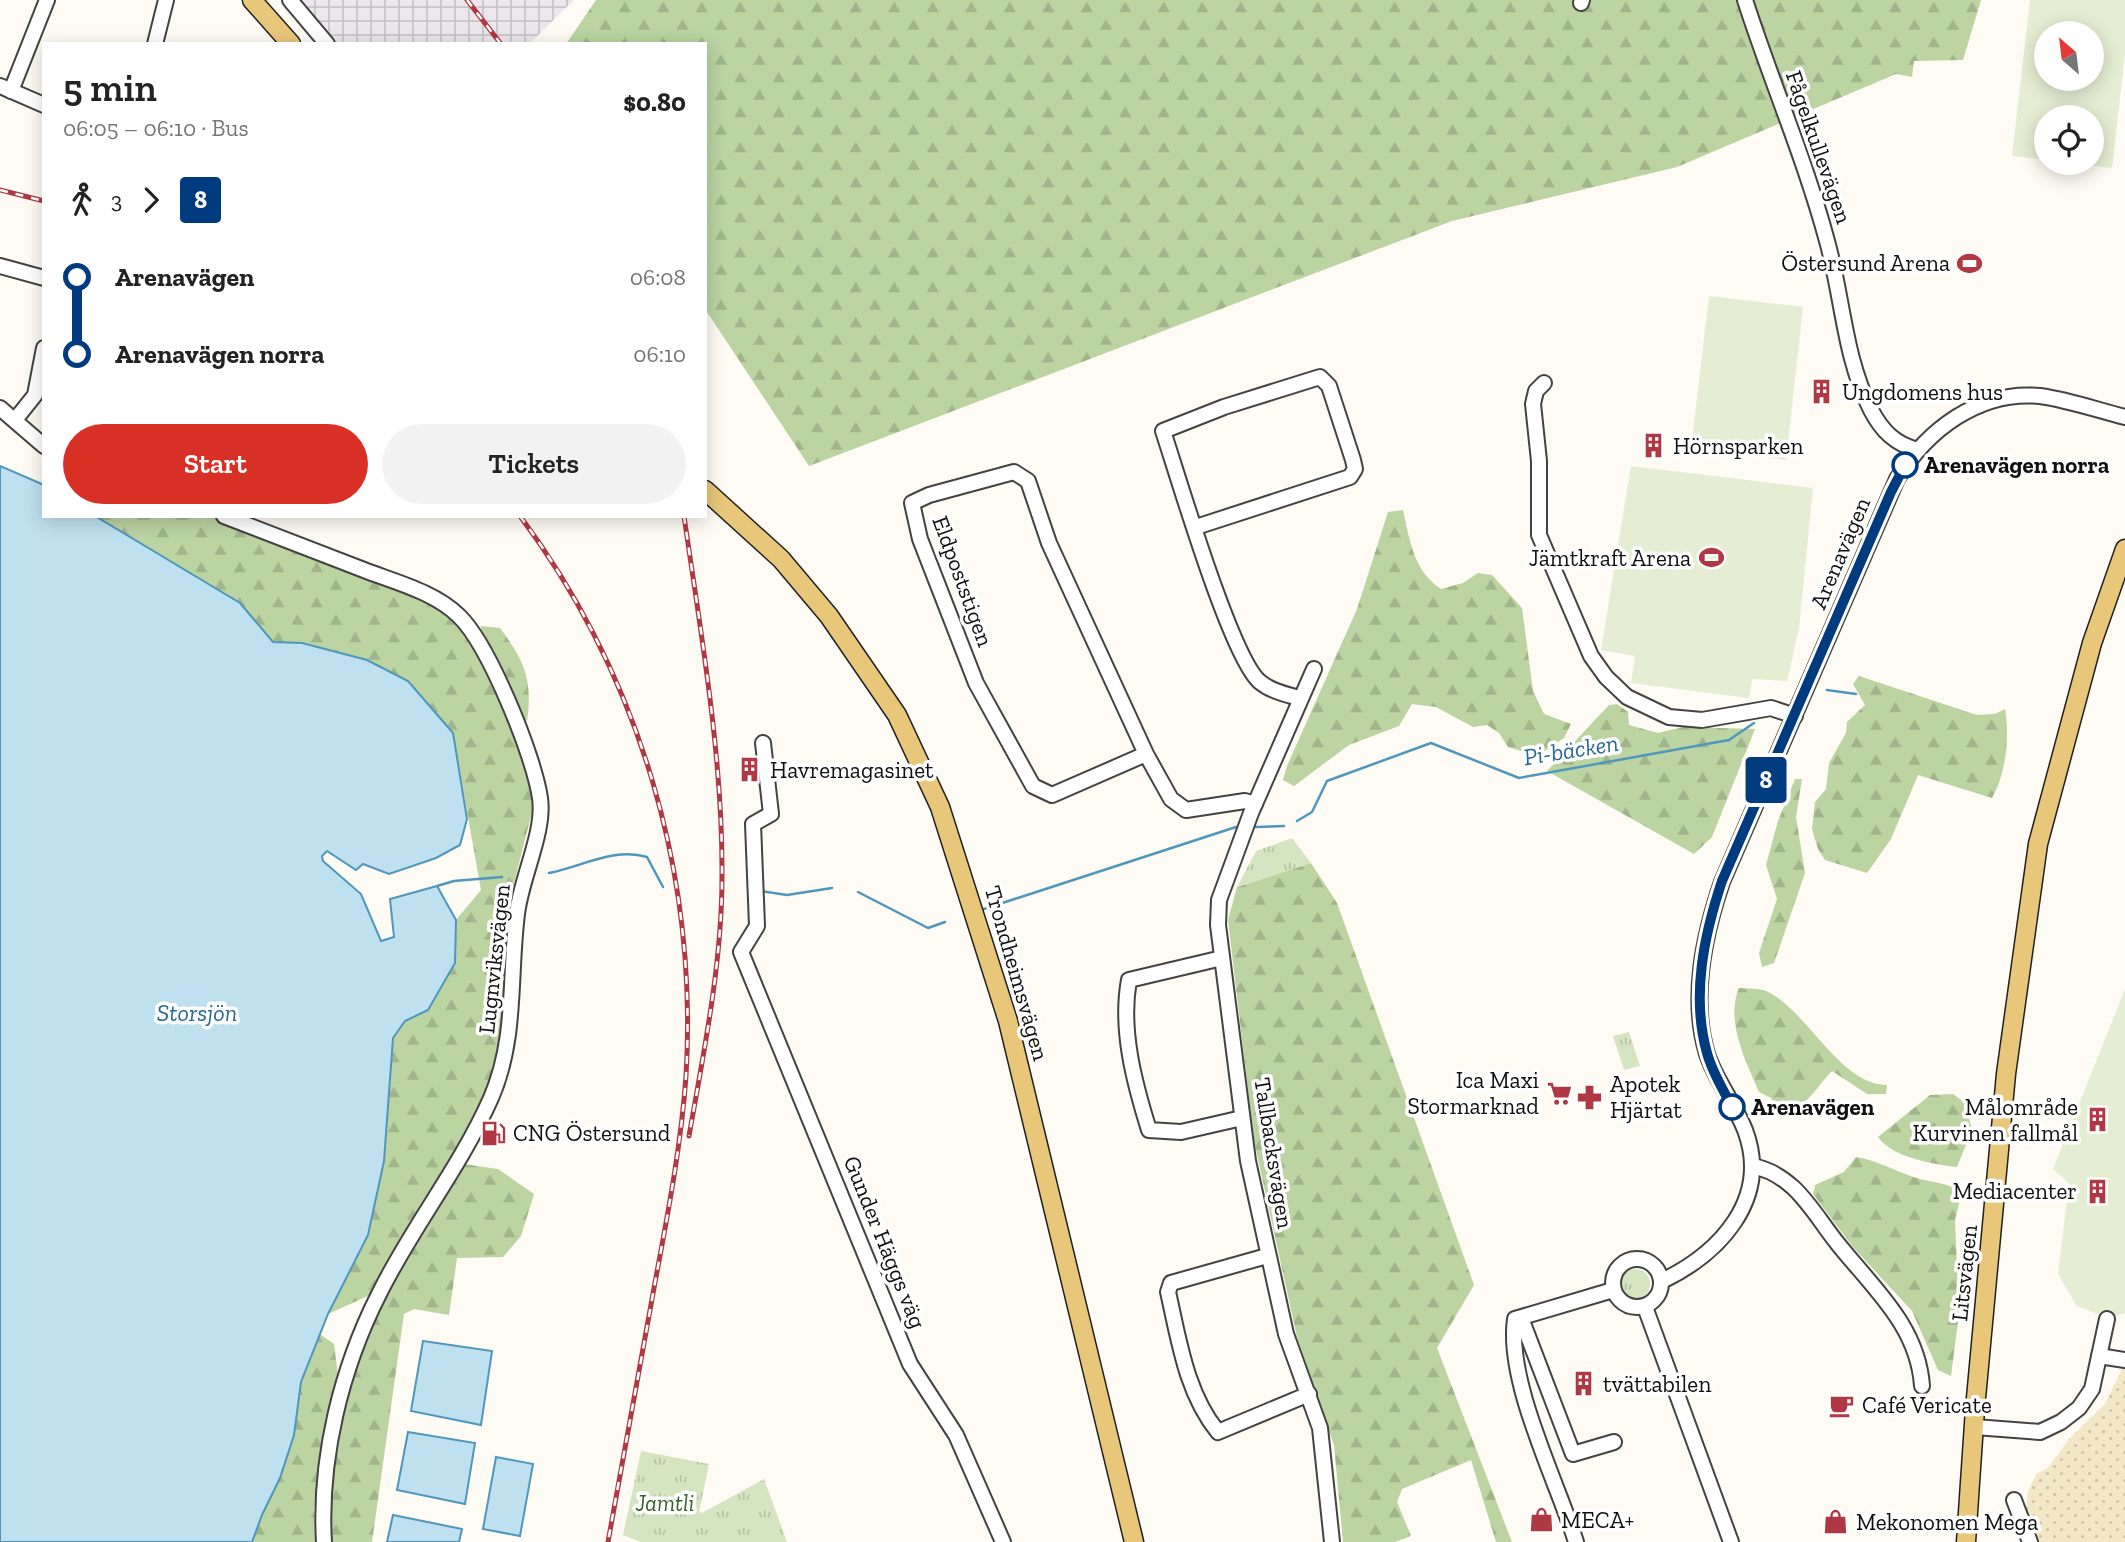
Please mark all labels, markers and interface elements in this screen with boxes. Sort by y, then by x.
north arrow [2034,21,2104,91]
map controls [2034,21,2104,175]
text: 5 min [63,65,157,111]
street label: Fågelkullevägen [1780,67,1858,227]
text: $0.80 [623,86,686,118]
button: locate [2034,105,2104,175]
text: 06:05 – 06:10 · Bus [63,114,248,142]
icon: walk [63,181,101,219]
icon: forward [132,181,170,219]
text: 8 [194,185,207,214]
text: 3 [111,186,122,214]
place label: Östersund Arena [1781,249,1950,277]
sports icon: Östersund Arena [1956,249,1984,277]
text: Arenavägen [115,261,254,293]
text: 06:08 [630,263,686,291]
text: Arenavägen norra [115,338,324,370]
text: 06:10 [633,340,686,368]
building icon: Ungdomens hus [1808,378,1836,406]
place label: Ungdomens hus [1842,378,2003,406]
button: Start [63,424,368,504]
button: Tickets [382,424,686,504]
building icon: Hörnsparken [1639,432,1667,460]
place label: Hörnsparken [1673,432,1803,460]
place label: Arenavägen norra [1924,451,2110,479]
marker: Arenavägen norra [1892,452,1918,478]
street label: Arenavägen [1804,493,1876,613]
street label: Eldpoststigen [926,512,1000,650]
place label: Jämtkraft Arena [1529,544,1691,572]
sports icon: Jämtkraft Arena [1697,544,1725,572]
water label: Pi-bäcken [1521,728,1620,771]
building icon: Havremagasinet [736,756,764,784]
place label: Havremagasinet [770,756,934,784]
line badge: 8 [1743,757,1789,803]
text: 8 [1760,765,1772,794]
street label: Trondheimsvägen [979,882,1055,1064]
street label: Lugnviksvägen [472,883,516,1035]
water label: Storsjön [157,998,237,1027]
place label: Ica Maxi Stormarknad [1407,1066,1539,1120]
place label: Apotek Hjärtat [1610,1070,1682,1124]
street label: Tallbacksvägen [1248,1076,1300,1230]
supermarket icon: Ica Maxi Stormarknad [1545,1079,1573,1107]
pharmacy icon: Apotek Hjärtat [1576,1083,1604,1111]
place label: Arenavägen [1751,1093,1875,1121]
place label: Målområde Kurvinen fallmål [1913,1093,2078,1147]
marker: Arenavägen [1719,1094,1745,1120]
building icon: Målområde Kurvinen fallmål [2084,1106,2112,1134]
fuel station icon: CNG Östersund [479,1119,507,1147]
place label: CNG Östersund [513,1119,671,1147]
street label: Gunder Häggs väg [838,1152,933,1333]
place label: Mediacenter [1953,1177,2077,1205]
building icon: Mediacenter [2083,1177,2111,1205]
street label: Litsvägen [1945,1223,1983,1323]
building icon: tvättabilen [1569,1370,1597,1398]
place label: tvättabilen [1603,1370,1711,1398]
cafe icon: Café Vericate [1828,1391,1856,1419]
place label: Café Vericate [1862,1391,1992,1419]
park label: Jamtli [635,1489,694,1517]
shop icon: MECA+ [1527,1506,1555,1534]
place label: MECA+ [1561,1506,1634,1534]
shop icon: Mekonomen Mega [1822,1508,1850,1536]
place label: Mekonomen Mega [1856,1508,2038,1536]

